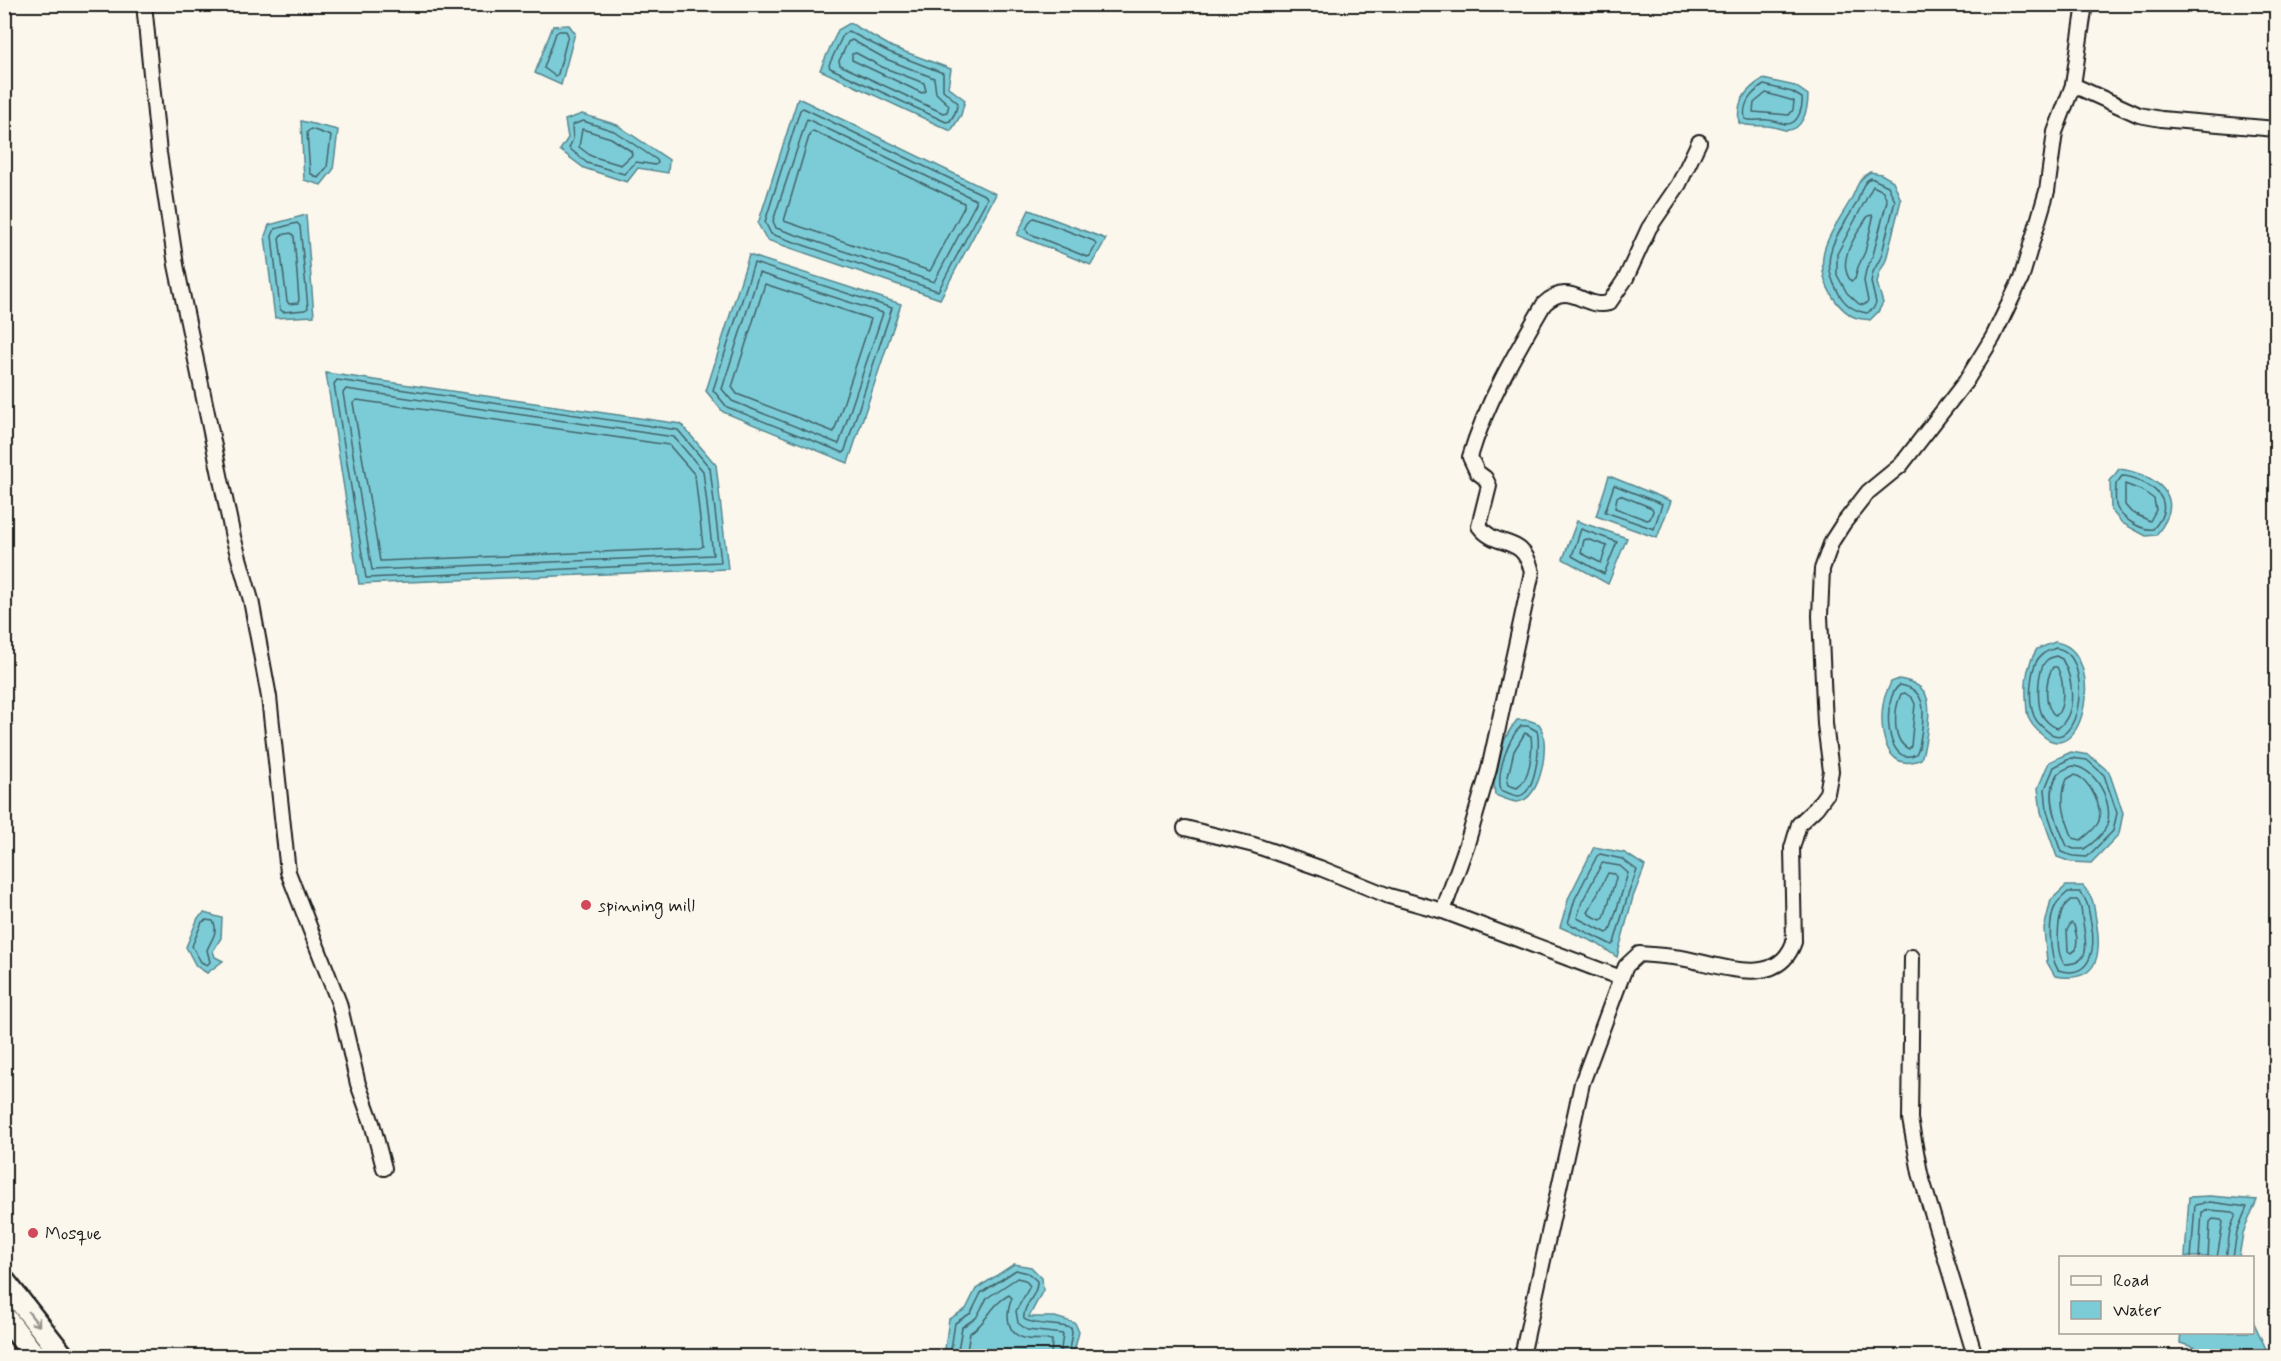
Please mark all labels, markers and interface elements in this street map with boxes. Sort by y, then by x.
place label: spinning mill [598,894,695,919]
marker: spinning mill [579,898,593,912]
place label: Mosque [45,1222,101,1246]
marker: Mosque [26,1226,40,1240]
legend [2059,1256,2254,1334]
text: Road [2113,1269,2149,1293]
text: Water [2113,1299,2162,1323]
one-way arrow [27,1310,40,1326]

